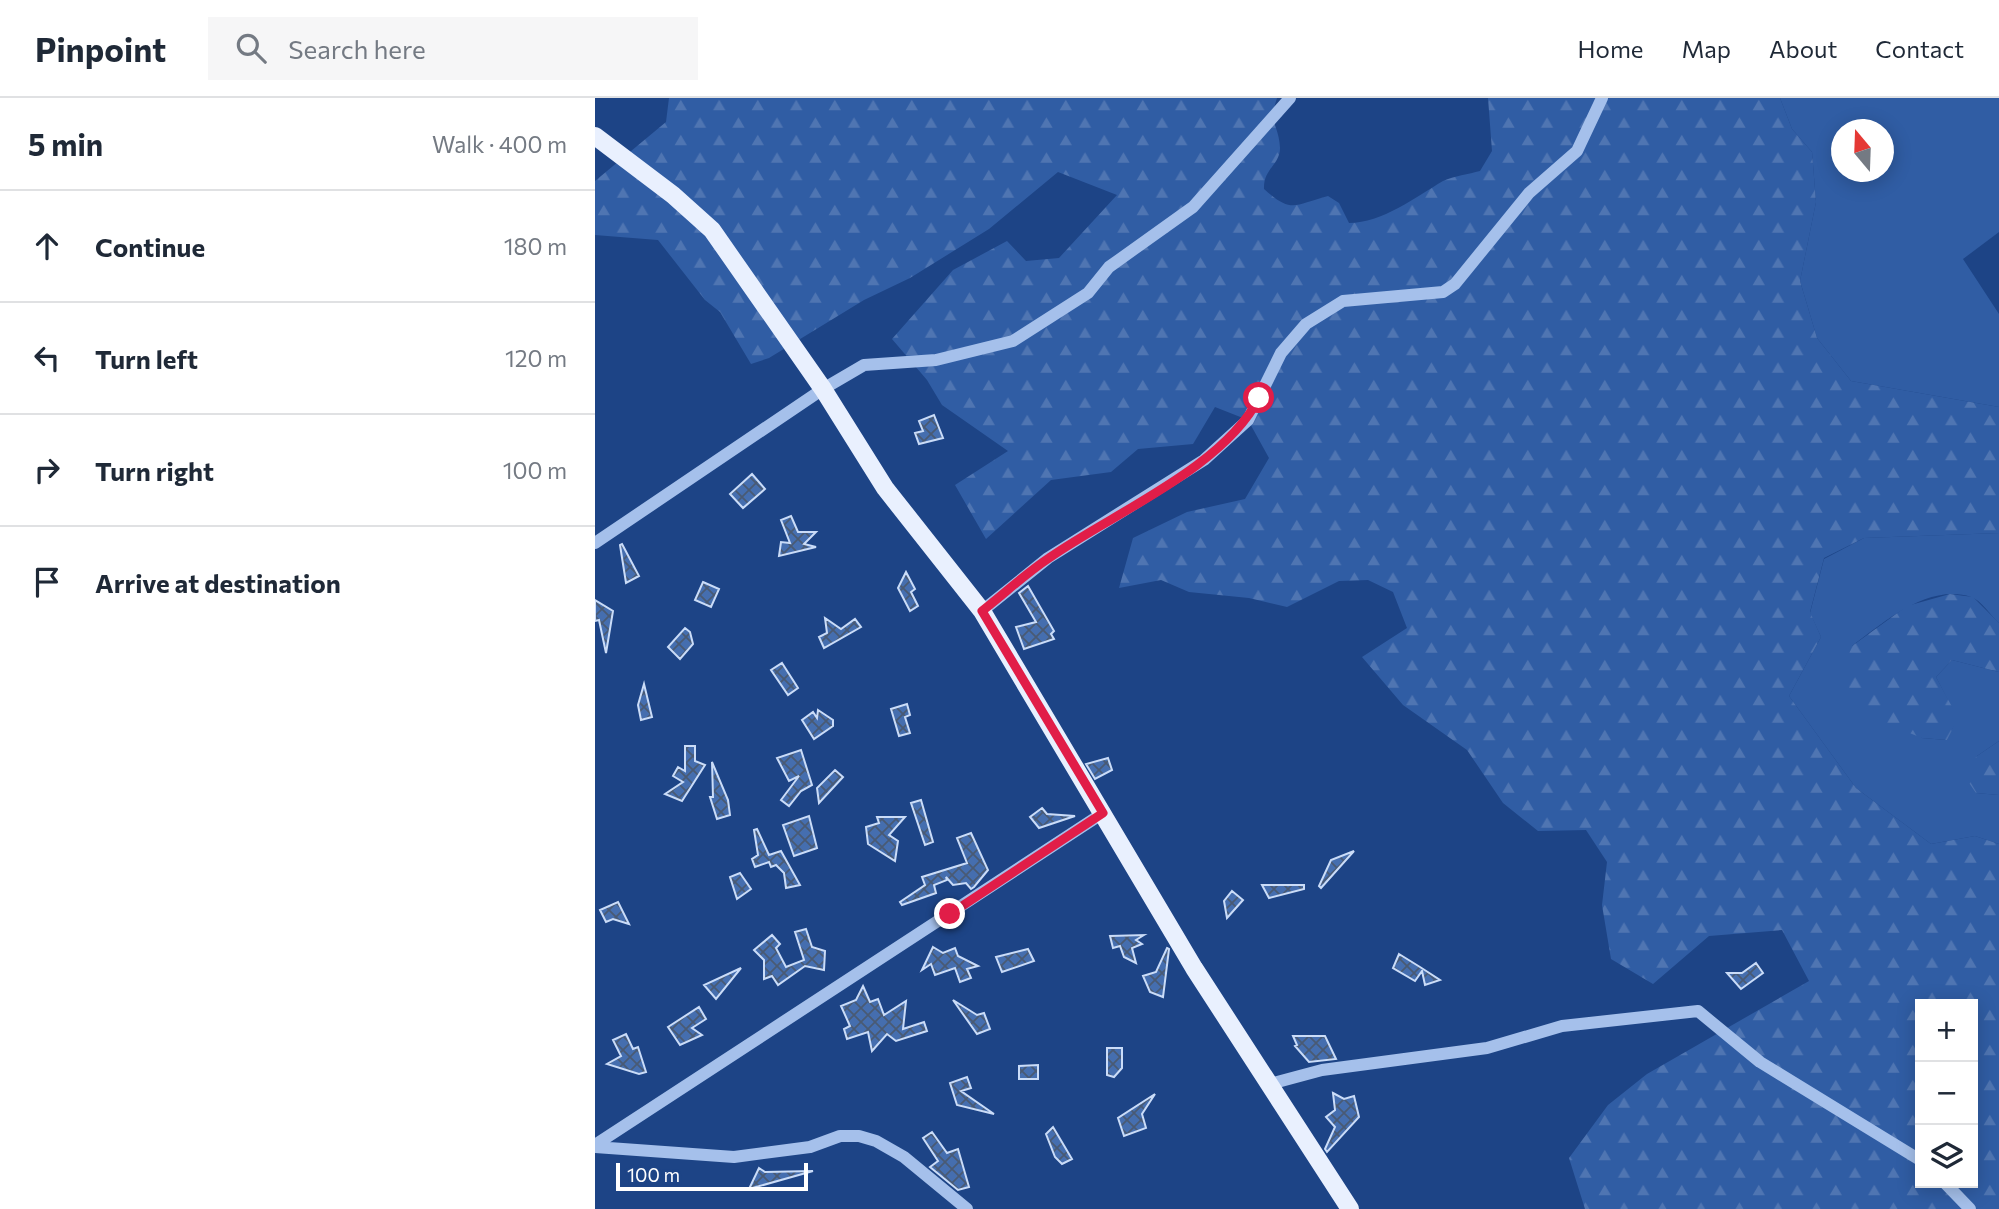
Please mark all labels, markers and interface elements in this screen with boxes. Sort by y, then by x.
search box [208,17,698,80]
text: Pinpoint [35,28,166,69]
icon: search [232,29,270,67]
text: Search here [288,33,426,64]
text: Home [1578,34,1644,63]
text: Map [1682,34,1731,63]
text: About [1769,34,1837,63]
text: Contact [1875,34,1964,63]
north arrow [1831,119,1894,182]
text: 5 min [28,125,103,162]
text: Walk · 400 m [432,130,567,158]
icon: ahead [28,227,66,265]
text: Continue [95,231,205,262]
text: 180 m [504,232,567,260]
icon: left [28,339,66,377]
text: Turn left [95,343,198,374]
text: 120 m [505,344,567,372]
route start [1243,382,1274,413]
icon: right [28,451,66,489]
text: Turn right [95,455,214,486]
text: 100 m [503,456,567,484]
icon: arrive [28,563,66,601]
text: Arrive at destination [95,567,341,598]
route end [934,898,965,929]
map controls [1915,999,1978,1188]
button: + [1915,999,1978,1062]
button: − [1915,1062,1978,1125]
button: layers [1915,1125,1978,1188]
scale bar [616,1160,809,1192]
text: 100 m [627,1163,680,1186]

